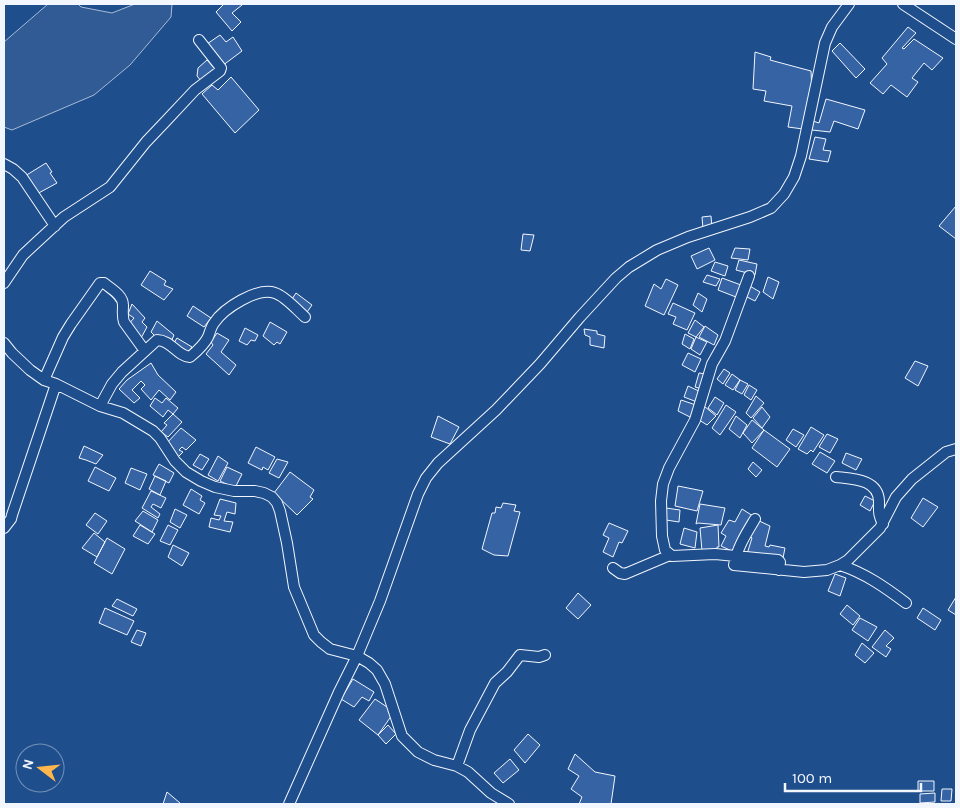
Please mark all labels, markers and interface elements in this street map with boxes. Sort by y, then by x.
north arrow [15,743,65,793]
text: N [18,757,38,772]
scale bar [785,760,921,792]
text: 100 m [792,769,832,787]

